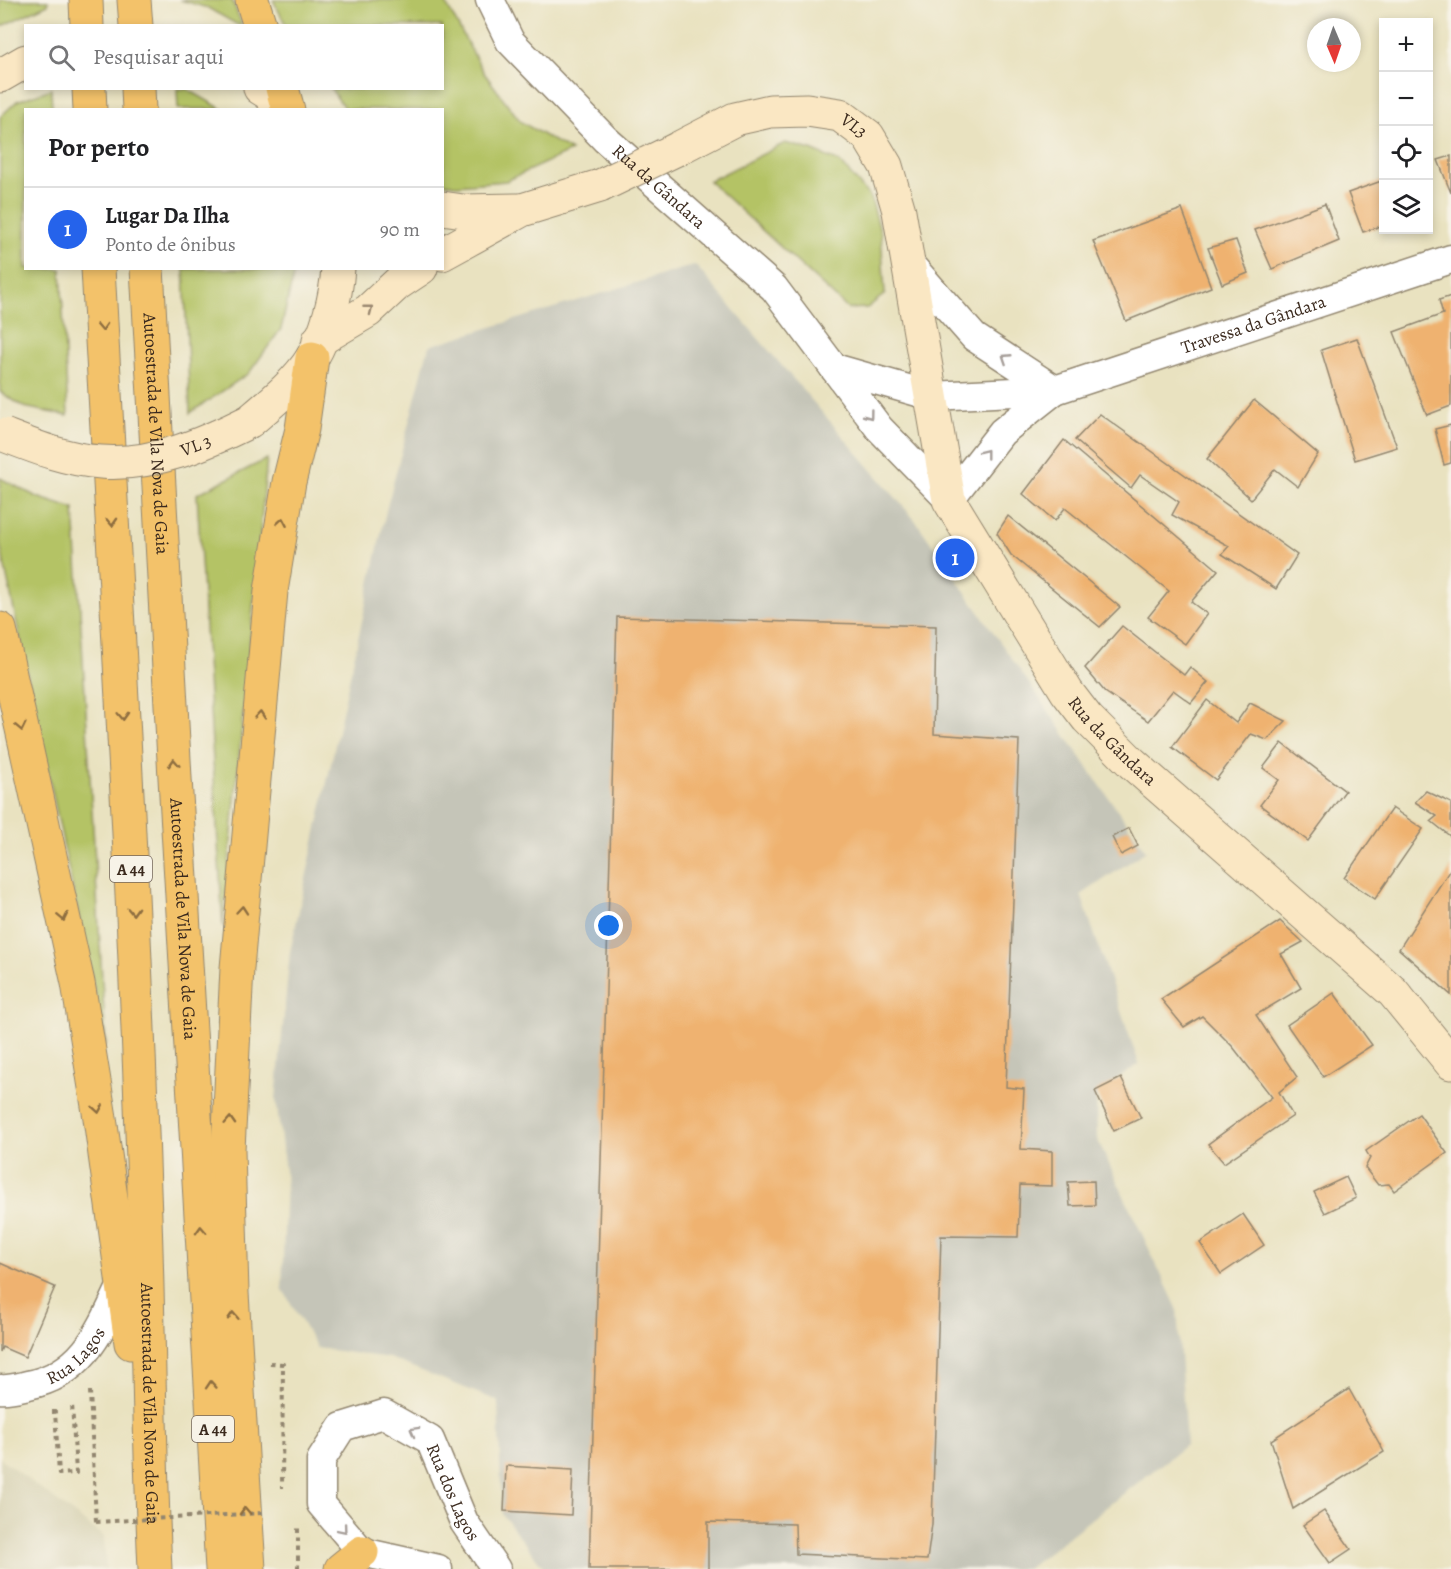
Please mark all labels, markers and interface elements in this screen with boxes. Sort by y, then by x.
north arrow [1307,18,1361,72]
map controls [1379,18,1433,234]
button: + [1379,18,1433,72]
search box [24,24,444,90]
icon: search [45,41,78,74]
text: Pesquisar aqui [93,42,224,72]
button: − [1379,72,1433,126]
street label: VL3 [835,107,872,143]
button: locate [1379,126,1433,180]
text: Por perto [48,130,149,165]
street label: Rua da Gândara [607,139,711,235]
button: layers [1379,180,1433,234]
text: Lugar Da Ilha [105,201,230,231]
text: 1 [64,216,71,243]
text: 90 m [380,216,420,243]
text: Ponto de ônibus [105,231,236,258]
street label: Travessa da Gândara [1178,289,1330,360]
one-way arrow [362,305,373,316]
street label: Autoestrada de Vila Nova de Gaia [137,311,175,556]
one-way arrow [95,322,108,331]
one-way arrow [1002,354,1013,365]
one-way arrow [862,408,873,419]
street label: VL 3 [176,429,215,462]
one-way arrow [978,449,989,460]
one-way arrow [106,517,119,526]
one-way arrow [276,517,288,527]
pin: 1 [936,536,974,580]
street label: Rua da Gândara [1063,691,1162,792]
one-way arrow [253,711,266,720]
one-way arrow [116,712,129,721]
one-way arrow [14,722,27,732]
one-way arrow [167,759,180,768]
street label: Autoestrada de Vila Nova de Gaia [164,797,203,1041]
road number: A 44 [110,856,152,882]
one-way arrow [235,905,248,914]
one-way arrow [127,907,140,916]
your location [594,911,623,940]
one-way arrow [56,912,69,922]
one-way arrow [92,1104,104,1114]
one-way arrow [223,1117,236,1126]
one-way arrow [195,1226,208,1235]
street label: Autoestrada de Vila Nova de Gaia [135,1282,165,1526]
one-way arrow [227,1311,240,1320]
street label: Rua Lagos [42,1323,111,1390]
one-way arrow [204,1380,217,1389]
road number: A 44 [192,1416,234,1442]
one-way arrow [410,1427,420,1438]
street label: Rua dos Lagos [421,1440,485,1546]
one-way arrow [239,1506,252,1515]
one-way arrow [336,1522,347,1533]

